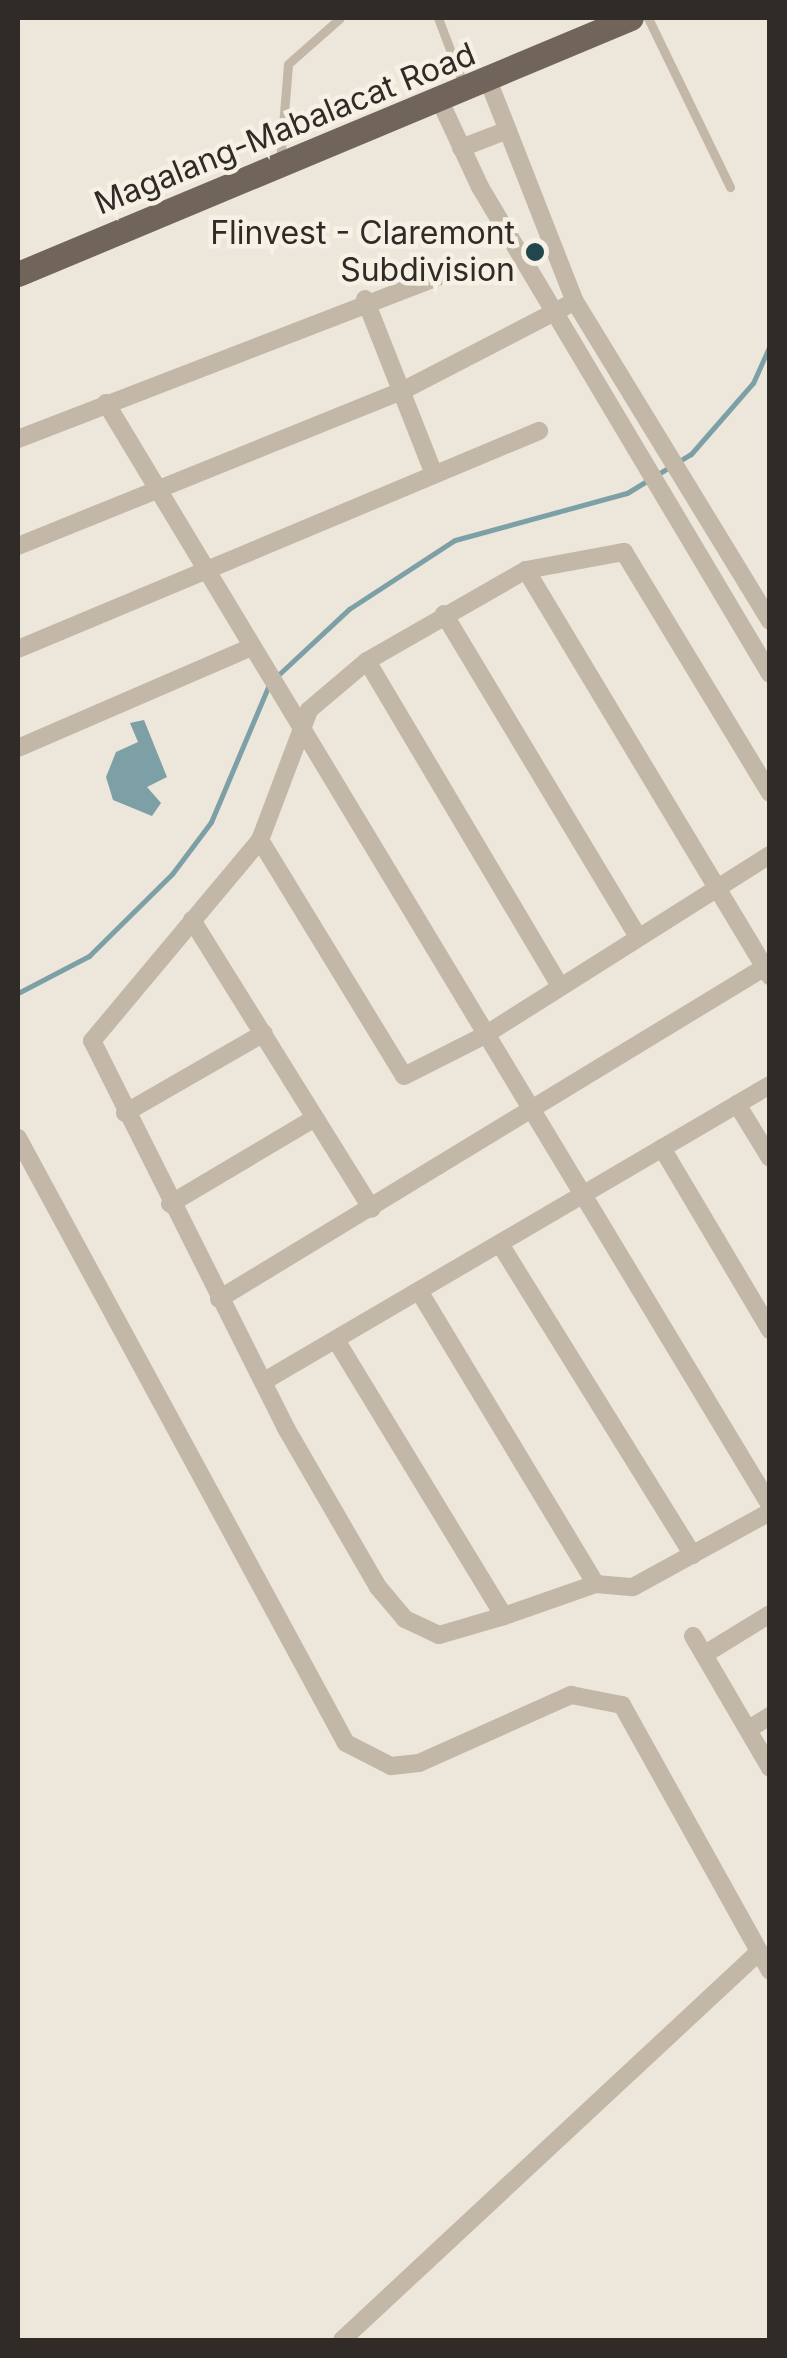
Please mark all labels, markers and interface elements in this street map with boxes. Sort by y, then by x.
street label: Magalang-Mabalacat Road [89,35,481,223]
place label: Flinvest - Claremont Subdivision [210,215,515,290]
marker: Flinvest - Claremont Subdivision [524,241,546,263]

